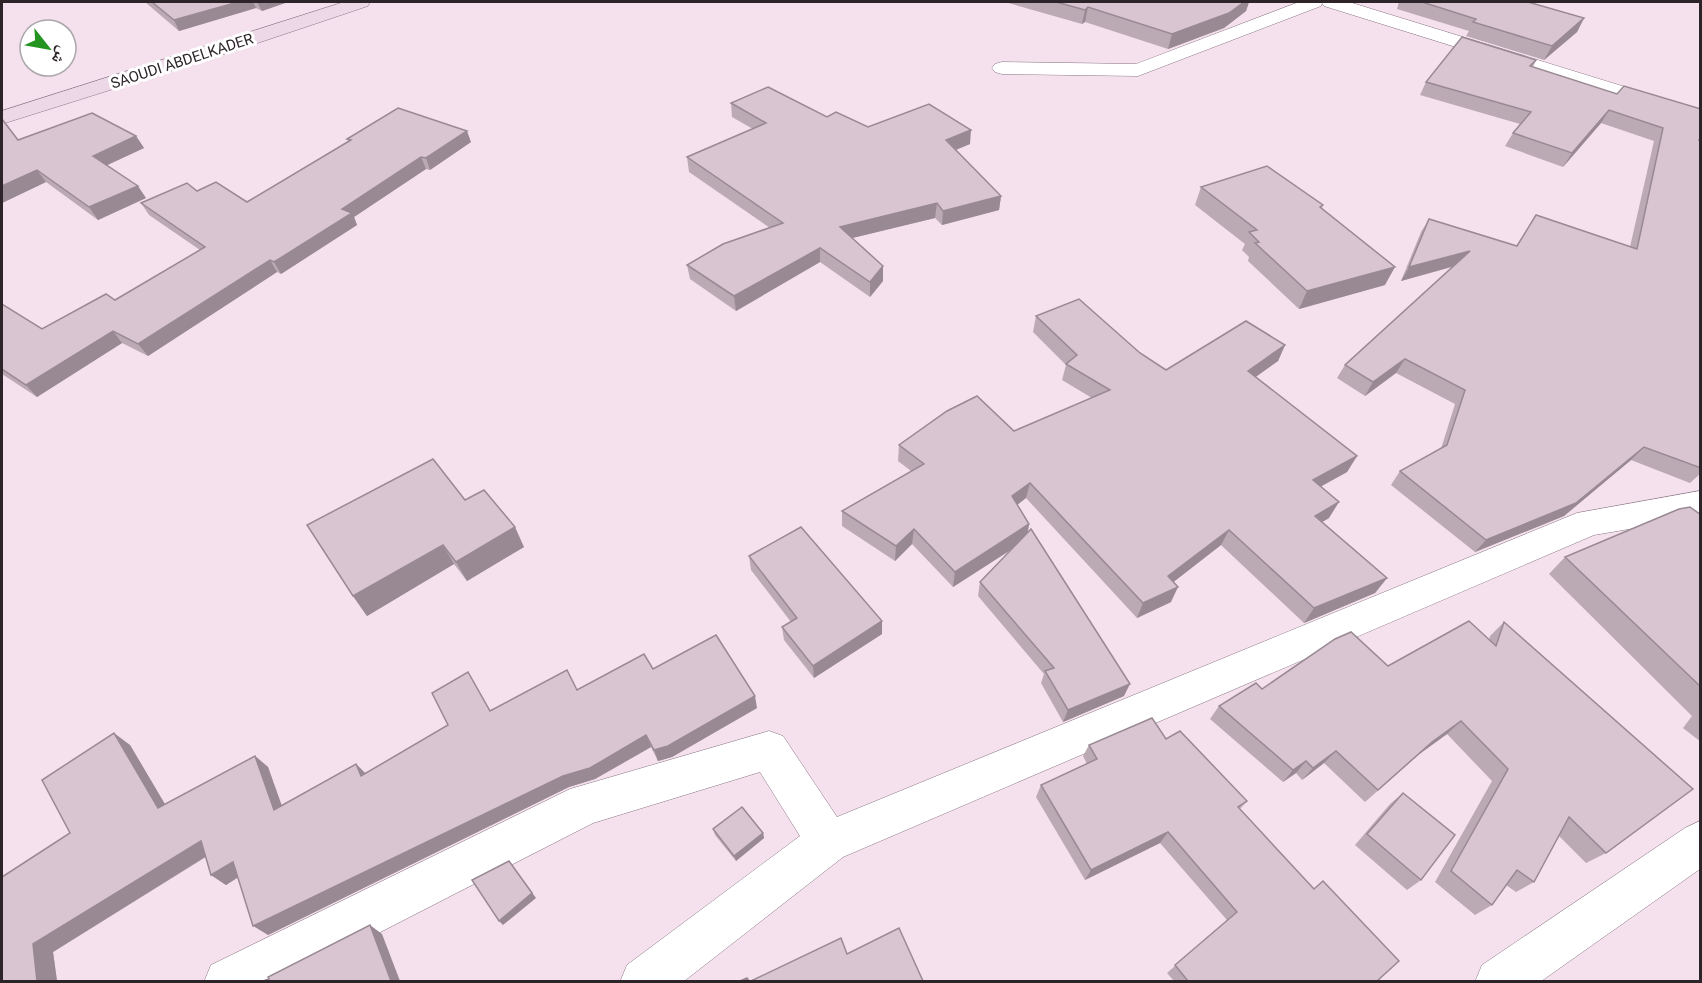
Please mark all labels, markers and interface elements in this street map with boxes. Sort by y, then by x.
north arrow [18,18,78,78]
street label: SAOUDI ABDELKADER [109,29,255,93]
text: ش [48,43,73,68]

